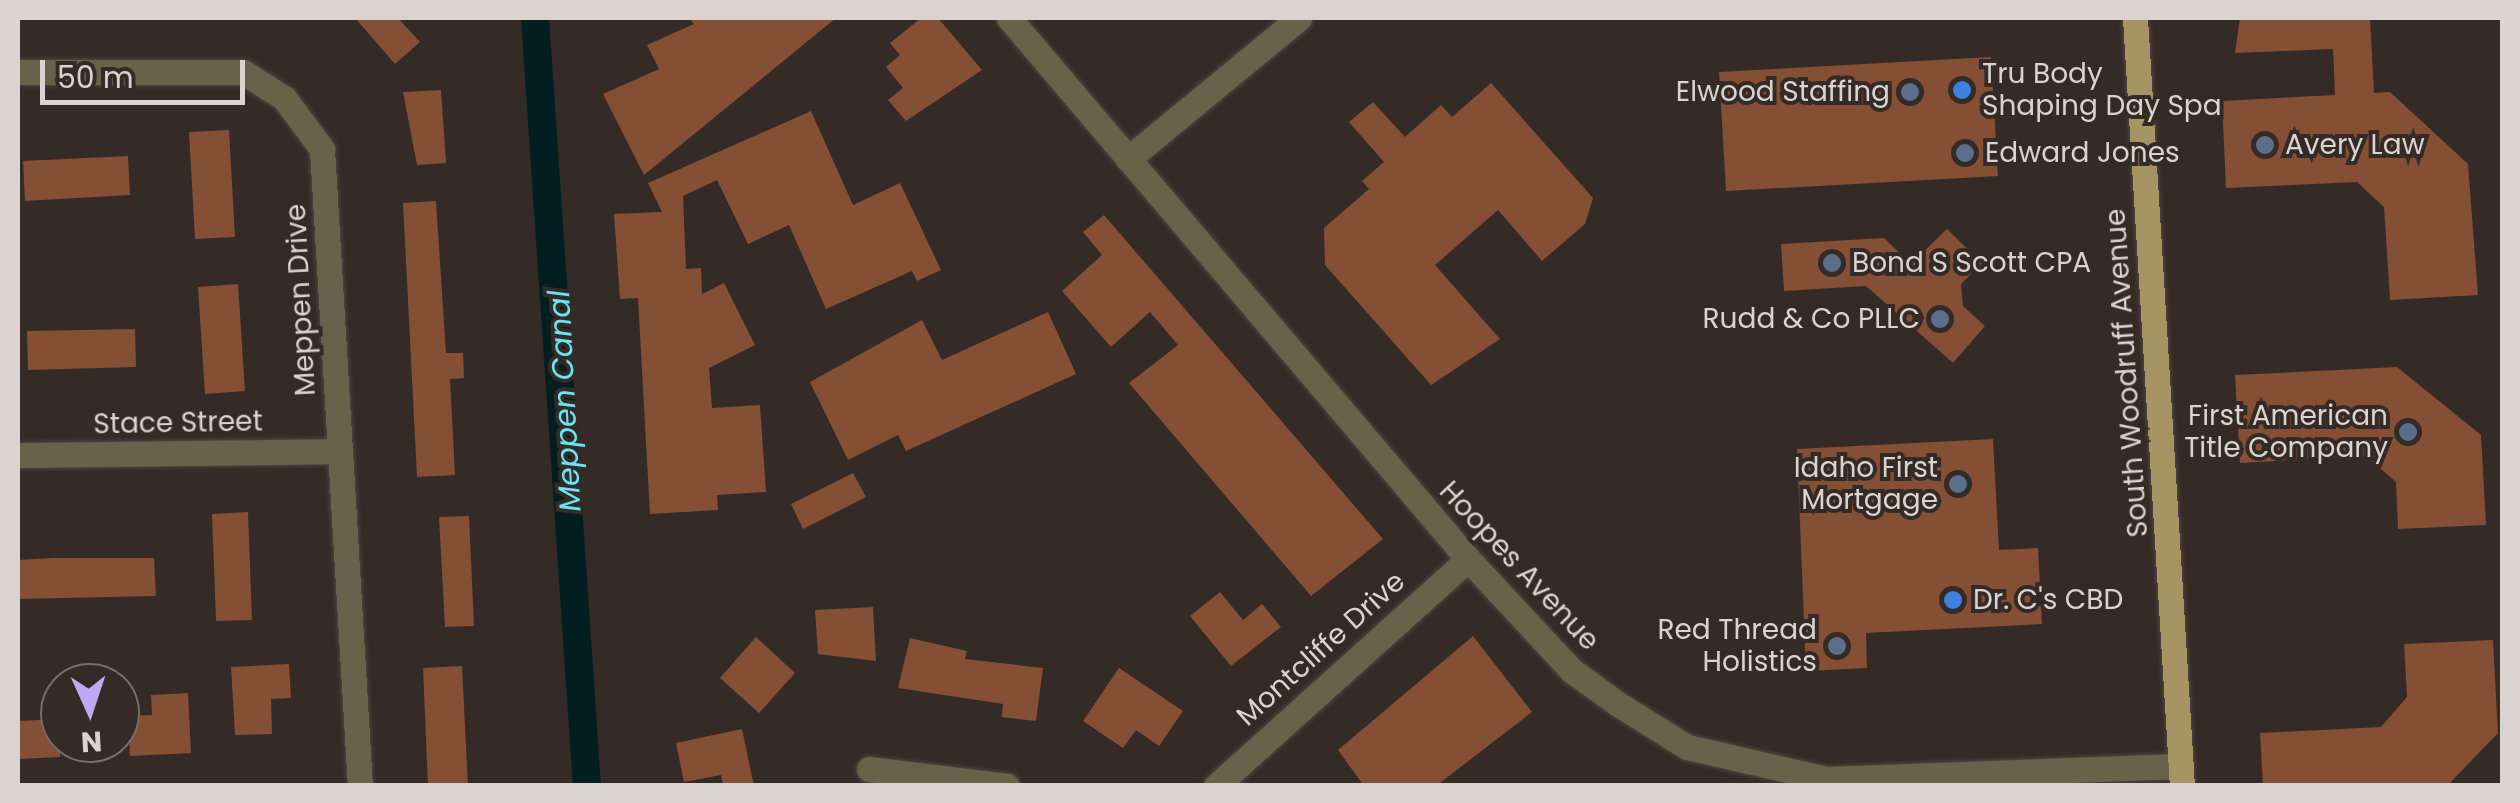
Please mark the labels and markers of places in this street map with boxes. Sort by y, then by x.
place label: Tru Body Shaping Day Spa [1982,57,2222,123]
place label: Elwood Staffing [1676,75,1890,109]
marker: Tru Body Shaping Day Spa [1951,79,1973,101]
marker: Elwood Staffing [1899,81,1921,103]
place label: Avery Law [2285,128,2425,162]
marker: Avery Law [2254,134,2276,156]
place label: Edward Jones [1985,136,2180,170]
marker: Edward Jones [1954,142,1976,164]
place label: Bond S Scott CPA [1852,246,2091,280]
marker: Bond S Scott CPA [1821,252,1843,274]
place label: Rudd & Co PLLC [1703,302,1920,336]
marker: Rudd & Co PLLC [1929,308,1951,330]
place label: First American Title Company [2184,399,2388,465]
marker: First American Title Company [2397,421,2419,443]
place label: Idaho First Mortgage [1794,451,1938,517]
marker: Idaho First Mortgage [1947,473,1969,495]
place label: Dr. C's CBD [1973,583,2123,617]
marker: Dr. C's CBD [1942,589,1964,611]
place label: Red Thread Holistics [1657,613,1817,679]
marker: Red Thread Holistics [1826,635,1848,657]

